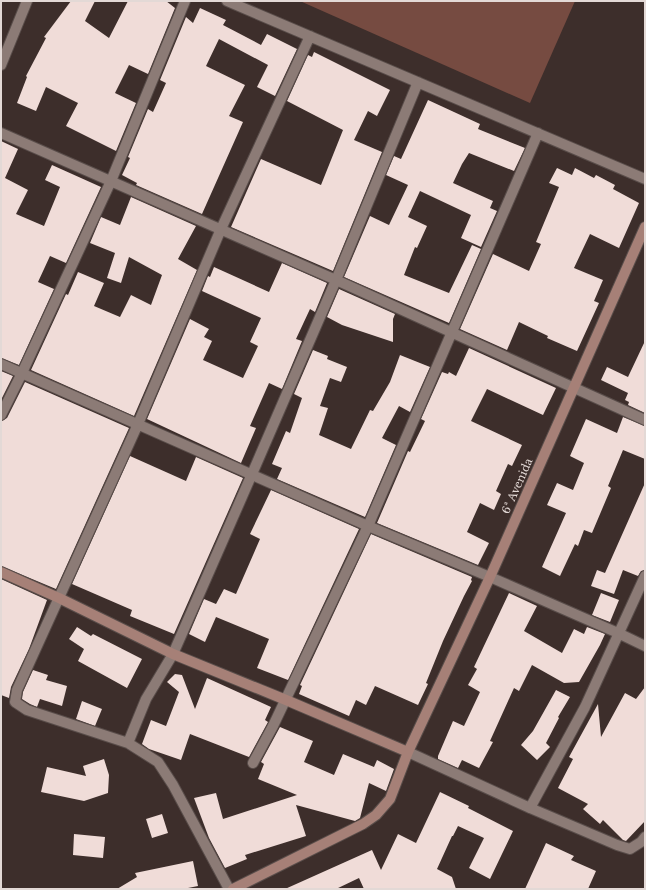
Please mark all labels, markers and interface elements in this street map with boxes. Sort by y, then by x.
street label: 6ª Avenida [499,455,536,516]

